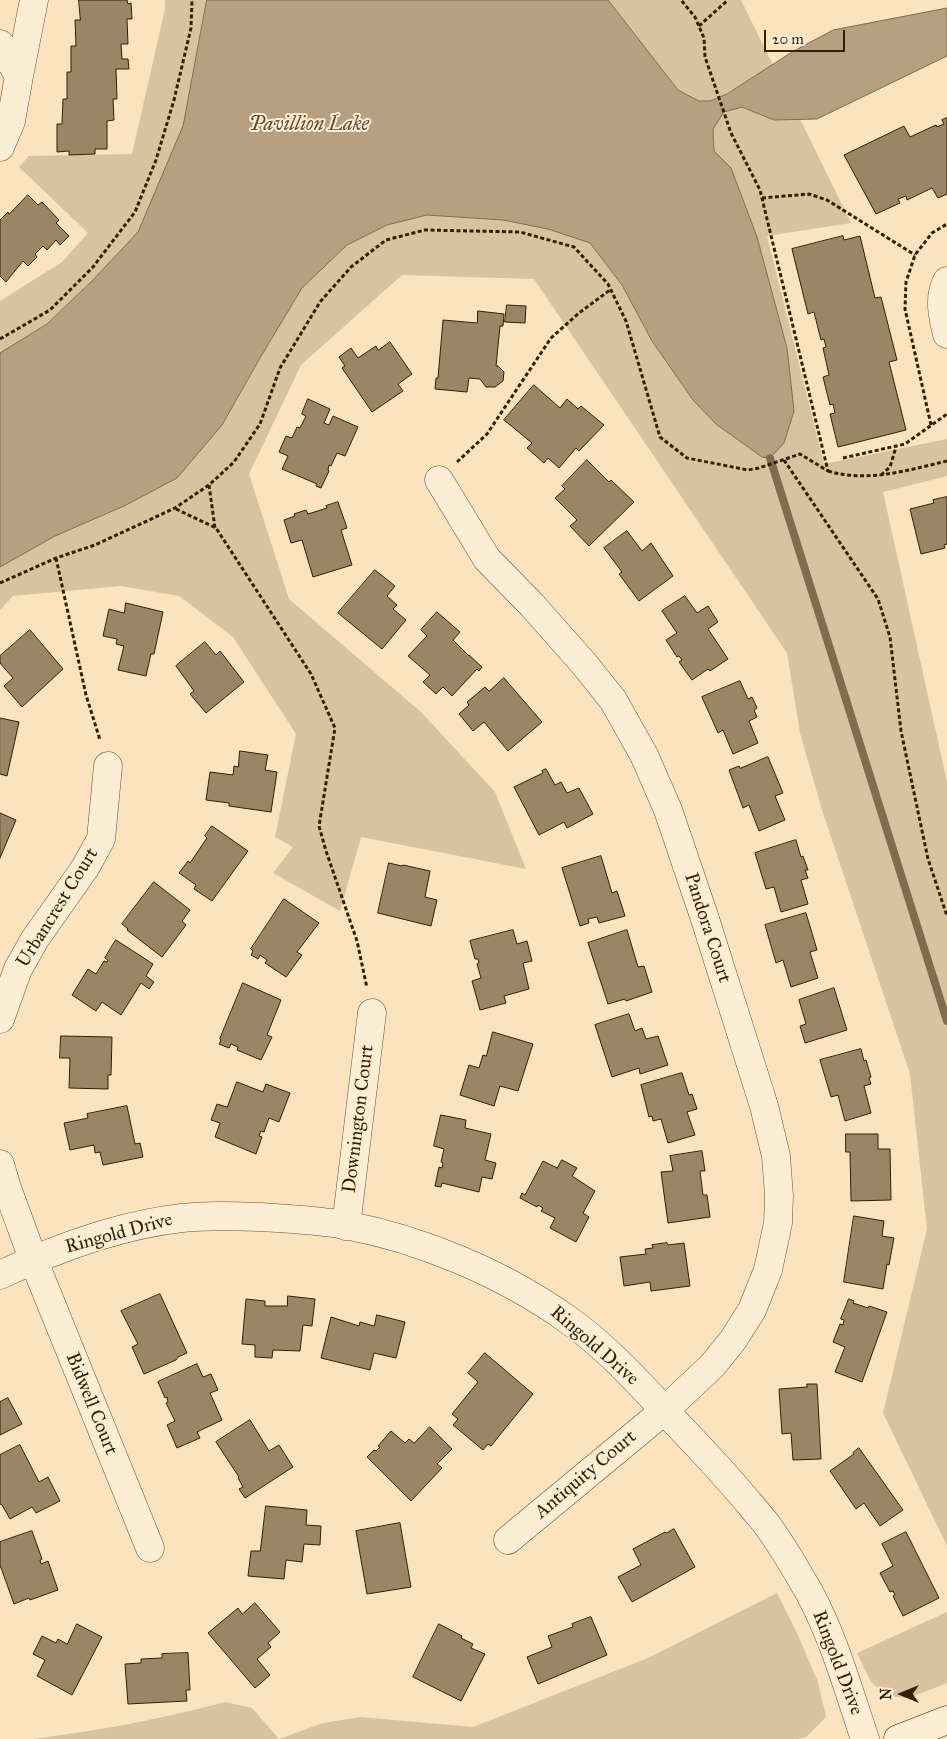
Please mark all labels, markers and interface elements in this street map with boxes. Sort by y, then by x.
scale bar [767,20,848,52]
text: 20 m [772,30,804,48]
water label: Pavillion Lake [249,113,369,137]
street label: Urbancrest Court [12,844,104,972]
street label: Pandora Court [679,870,735,986]
street label: Downington Court [339,1044,379,1194]
street label: Ringold Drive [63,1209,175,1259]
street label: Ringold Drive [545,1301,643,1391]
street label: Bidwell Court [60,1350,122,1458]
street label: Antiquity Court [531,1426,641,1524]
street label: Ringold Drive [807,1608,867,1718]
north arrow [877,1669,927,1719]
text: N [878,1688,895,1700]

